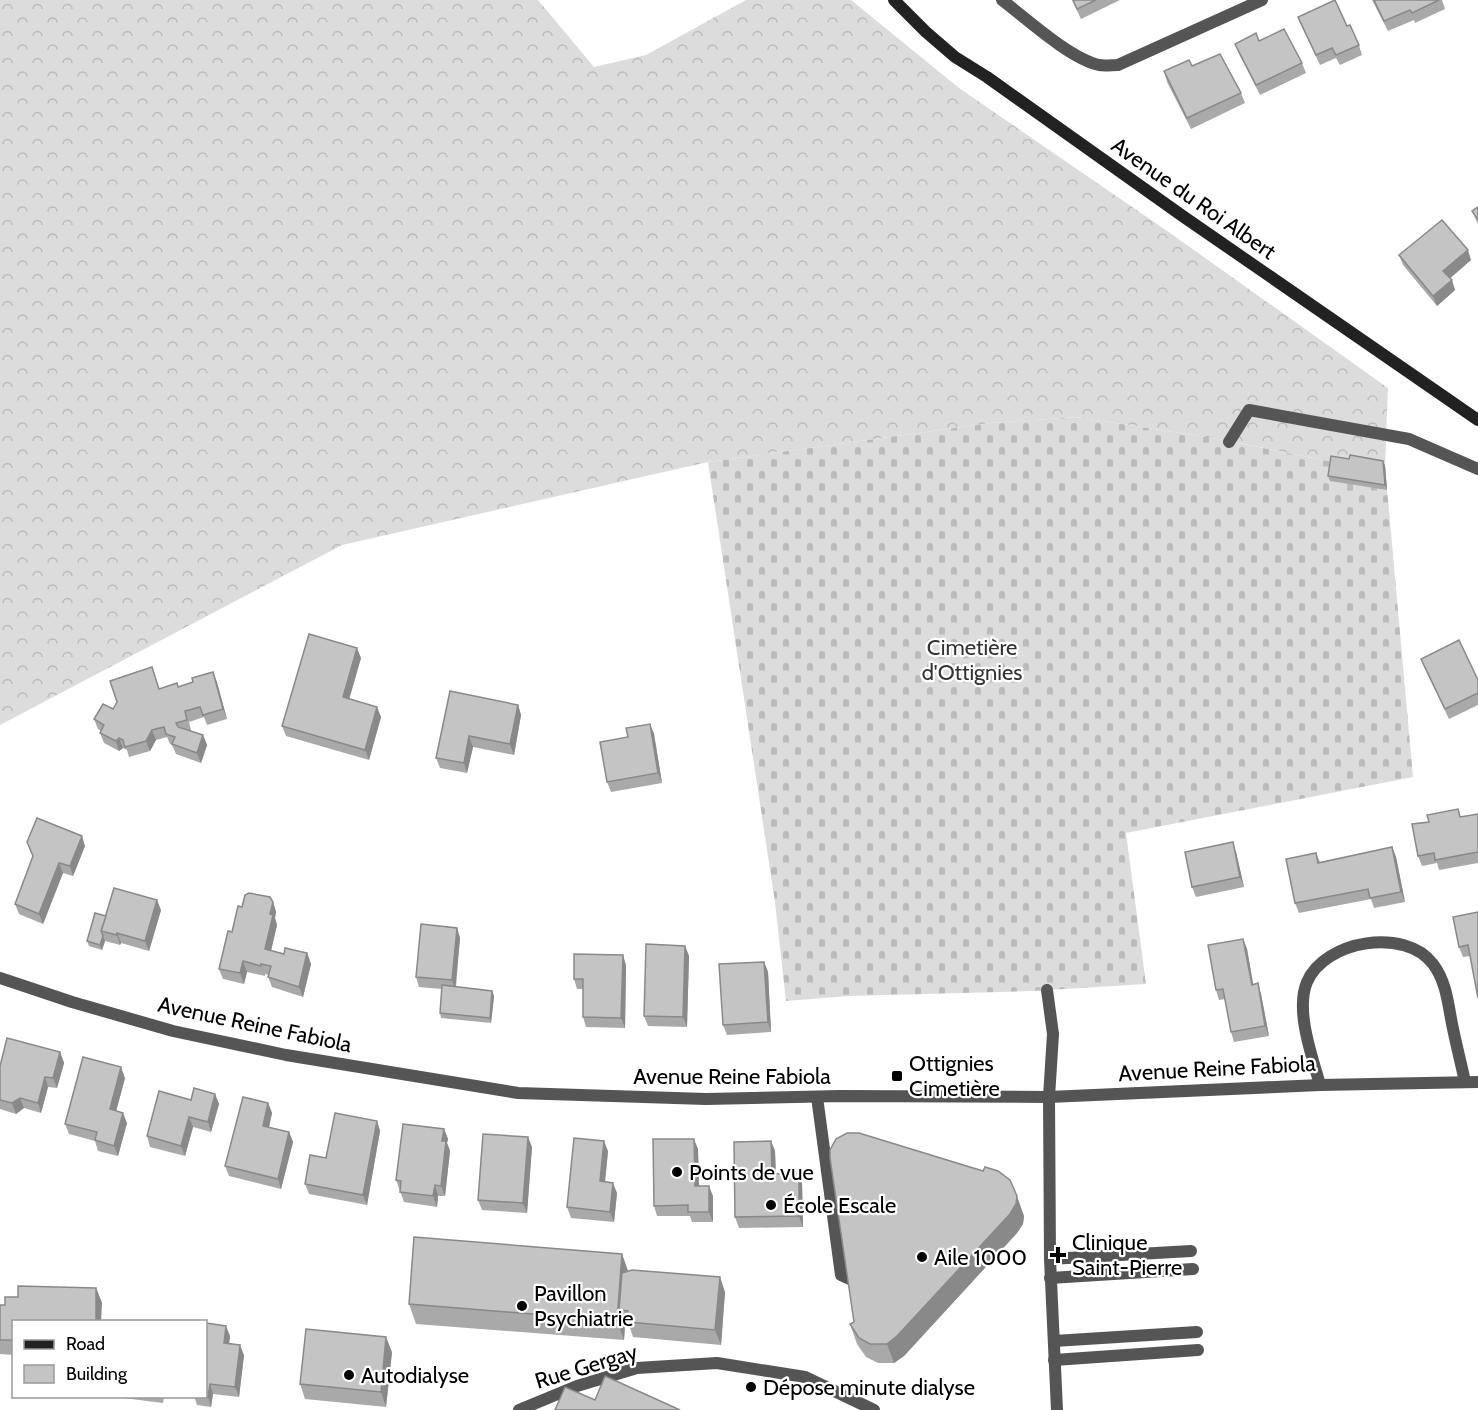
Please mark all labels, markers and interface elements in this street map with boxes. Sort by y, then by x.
street label: Avenue du Roi Albert [1106,132,1282,266]
park label: Cimetière d'Ottignies [922,634,1022,686]
street label: Avenue Reine Fabiola [155,991,355,1058]
place label: Ottignies Cimetière [909,1050,1000,1102]
street label: Avenue Reine Fabiola [1118,1050,1317,1087]
street label: Avenue Reine Fabiola [633,1063,831,1090]
marker: Ottignies Cimetière [890,1069,904,1083]
place label: Points de vue [689,1159,814,1186]
marker: Points de vue [670,1165,684,1179]
place label: École Escale [783,1192,896,1219]
marker: École Escale [764,1198,778,1212]
place label: Clinique Saint-Pierre [1072,1229,1182,1281]
place label: Aile 1000 [934,1244,1027,1271]
marker: Clinique Saint-Pierre [1049,1246,1067,1264]
marker: Aile 1000 [915,1250,929,1264]
place label: Pavillon Psychiatrie [534,1280,634,1332]
marker: Pavillon Psychiatrie [515,1299,529,1313]
legend [12,1320,207,1398]
text: Road [66,1333,105,1355]
street label: Rue Gergay [532,1338,641,1395]
place label: Autodialyse [361,1362,469,1389]
text: Building [66,1363,128,1385]
marker: Autodialyse [342,1368,356,1382]
place label: Dépose minute dialyse [763,1374,975,1401]
marker: Dépose minute dialyse [744,1380,758,1394]

